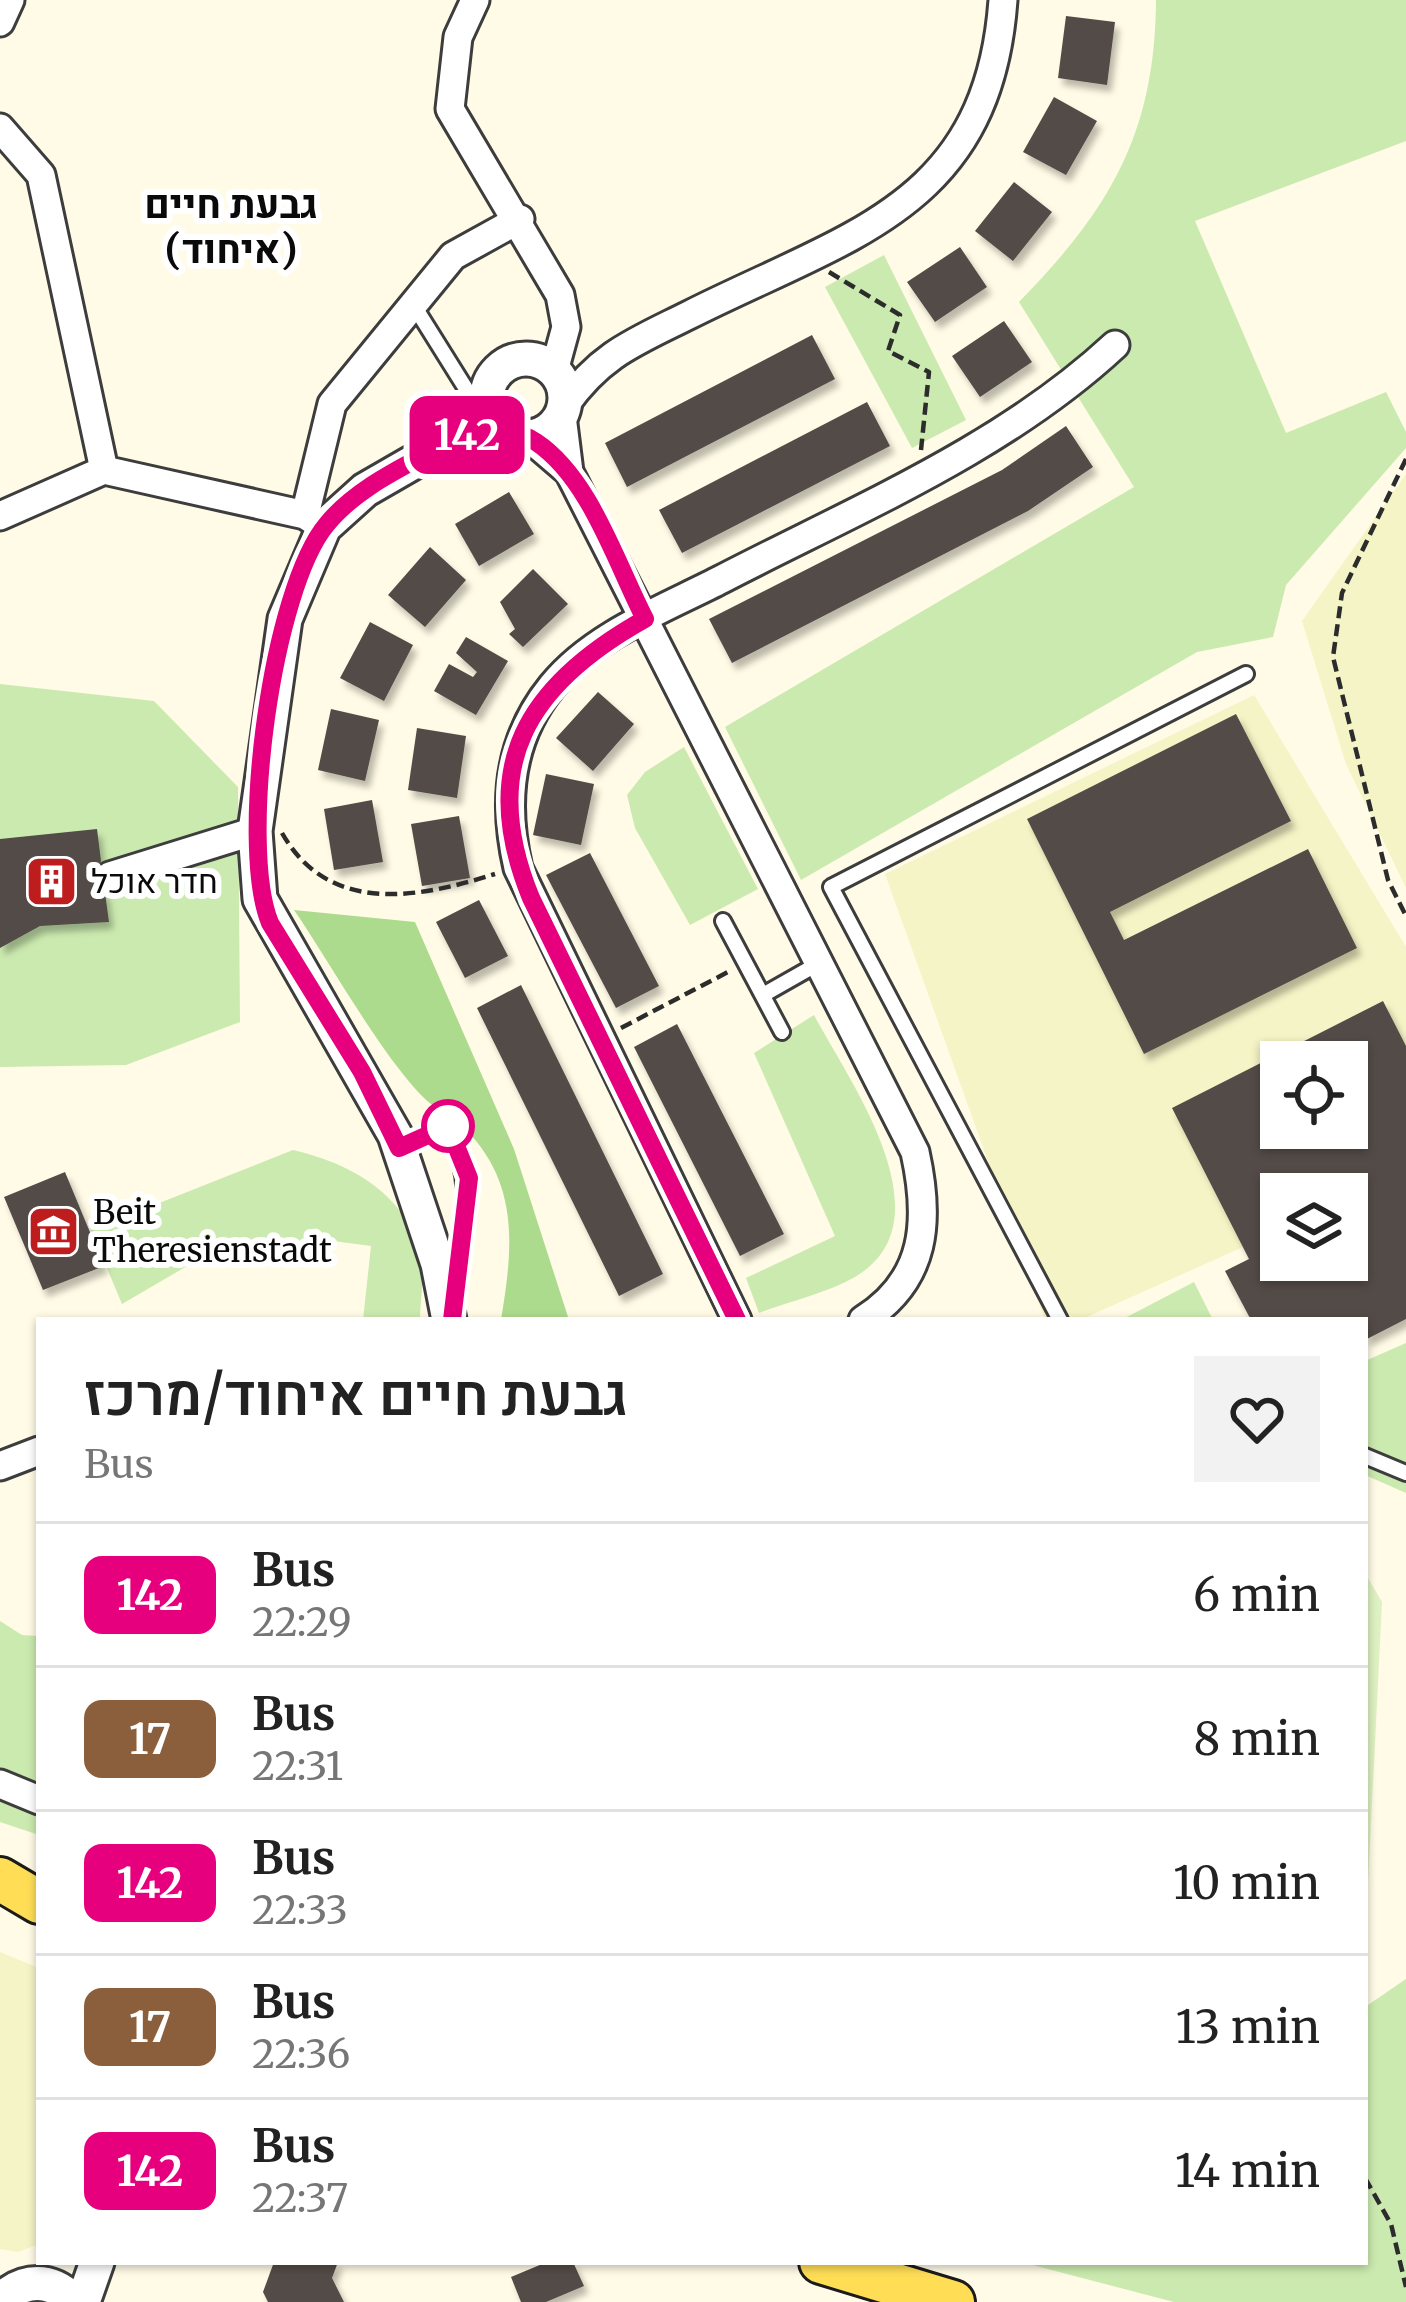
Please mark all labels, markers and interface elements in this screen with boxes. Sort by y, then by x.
district label: גבעת חיים (איחוד) [144,180,318,274]
line badge: 142 [398,396,536,474]
text: 142 [434,409,500,461]
building icon: חדר אוכל [24,853,80,909]
place label: חדר אוכל [91,861,218,902]
map controls [1260,1041,1368,1281]
button: locate [1260,1041,1368,1149]
unlabelled marker [423,1101,473,1151]
button: layers [1260,1173,1368,1281]
place label: Beit Theresienstadt [93,1192,332,1271]
museum icon: Beit Theresienstadt [26,1203,82,1259]
button: heart [1194,1356,1320,1482]
text: גבעת חיים איחוד/מרכז [84,1359,628,1431]
text: Bus [84,1440,154,1489]
text: Bus [252,1542,335,1598]
text: 6 min [1193,1567,1320,1623]
text: 142 [117,1569,183,1621]
text: 22:29 [252,1598,352,1647]
text: Bus [252,1686,335,1742]
text: 8 min [1194,1711,1320,1767]
text: 17 [129,1713,171,1765]
text: 22:31 [252,1742,343,1791]
text: Bus [252,1830,335,1886]
text: 10 min [1173,1855,1320,1911]
text: 142 [117,1857,183,1909]
text: 22:33 [252,1886,348,1935]
text: Bus [252,1974,335,2030]
text: 13 min [1175,1999,1320,2055]
text: 17 [129,2001,171,2053]
text: 22:36 [252,2030,350,2079]
text: Bus [252,2118,335,2174]
text: 14 min [1175,2143,1320,2199]
text: 142 [117,2145,183,2197]
text: 22:37 [252,2174,348,2223]

